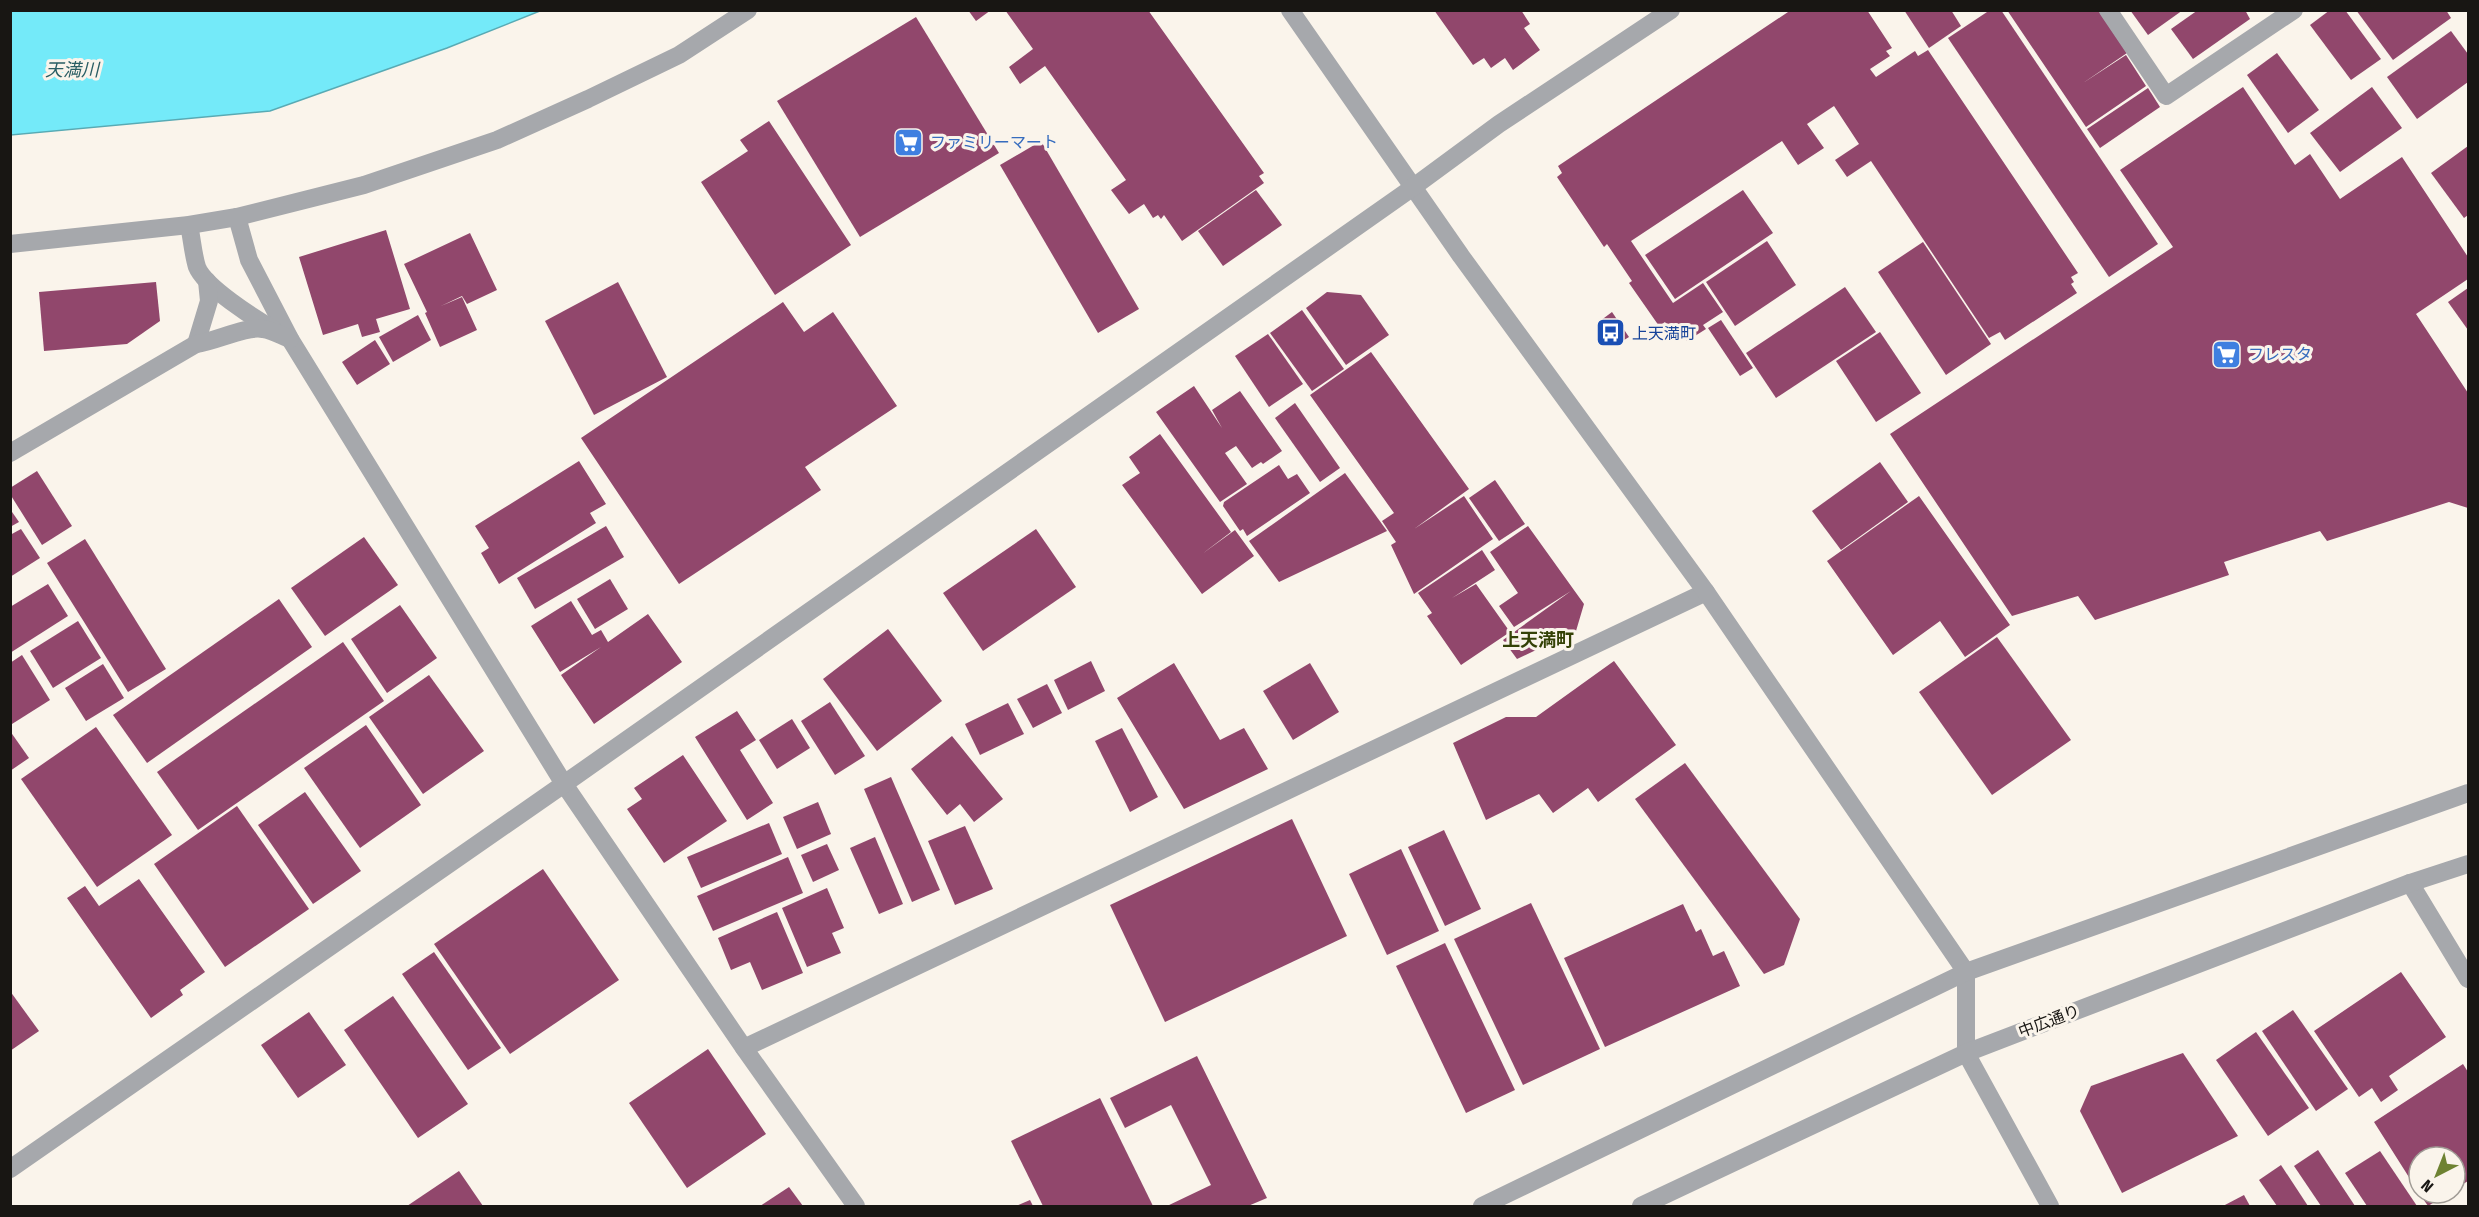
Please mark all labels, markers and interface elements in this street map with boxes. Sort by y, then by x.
water label: 天満川 [45,59,101,81]
supermarket icon: ファミリーマート [893,126,925,158]
place label: ファミリーマート [930,133,1058,152]
bus stop icon: 上天満町 [1595,317,1627,349]
place label: 上天満町 [1632,324,1696,343]
supermarket icon: フレスタ [2211,338,2243,370]
place label: フレスタ [2248,345,2312,364]
district label: 上天満町 [1502,629,1574,651]
street label: 中広通り [2016,1001,2082,1041]
north arrow [2407,1145,2467,1205]
text: N [2417,1176,2437,1196]

